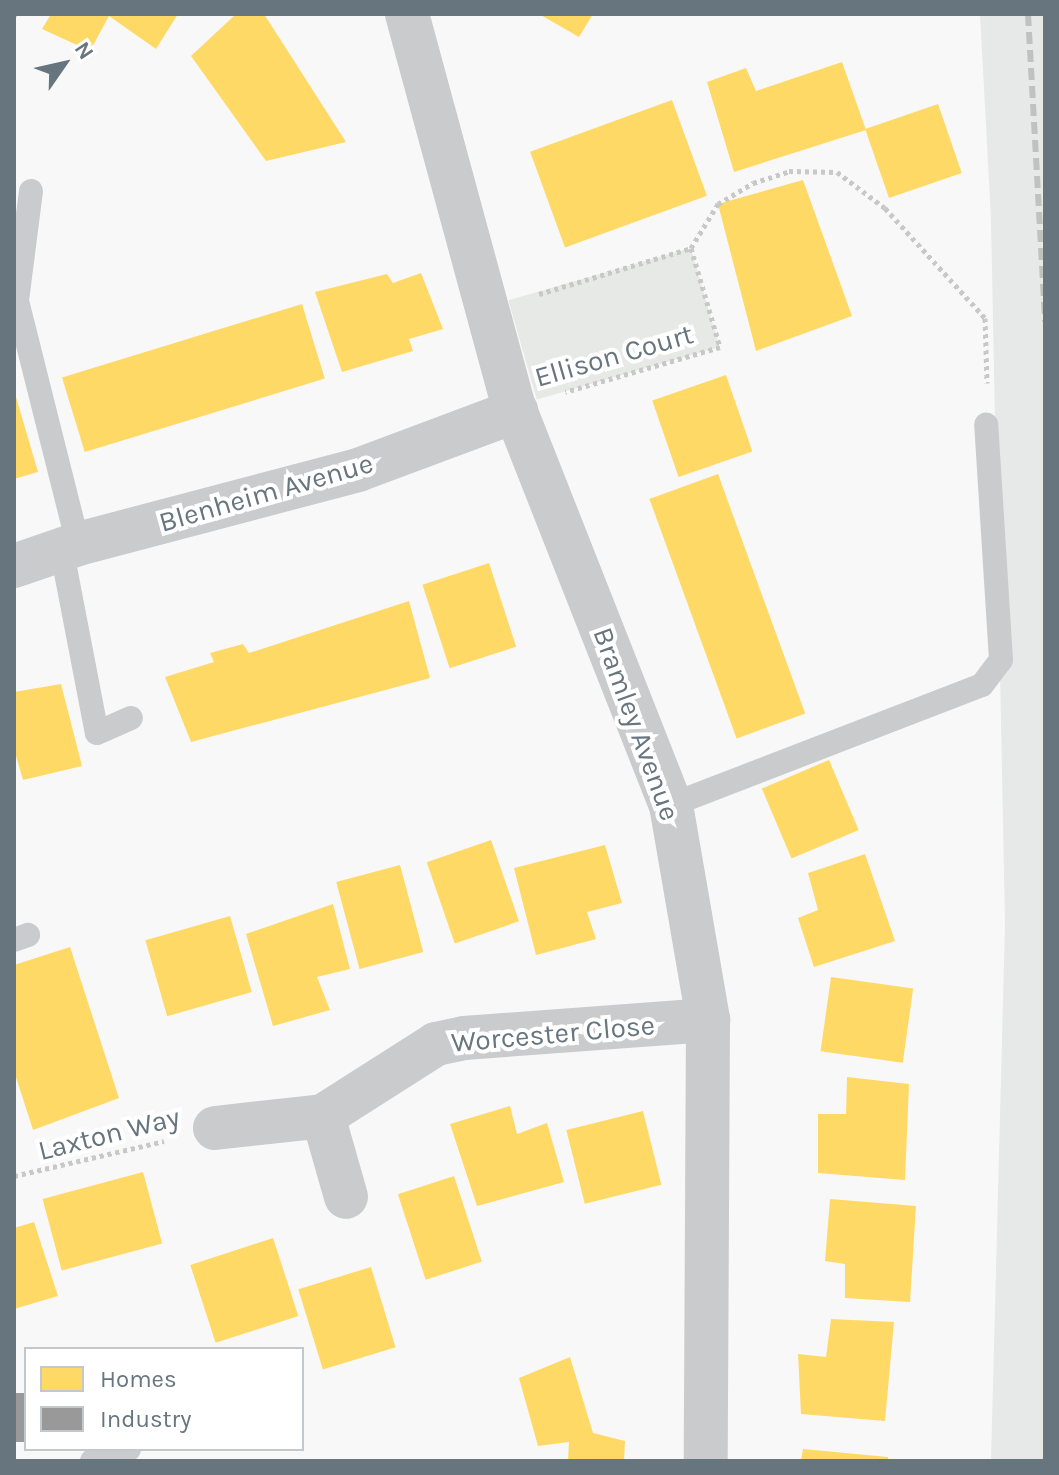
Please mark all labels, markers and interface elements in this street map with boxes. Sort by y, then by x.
north arrow [24,24,104,104]
text: N [69,37,99,64]
street label: Ellison Court [531,317,697,395]
street label: Blenheim Avenue [155,446,377,540]
street label: Bramley Avenue [585,623,687,825]
street label: Worcester Close [450,1008,656,1060]
street label: Laxton Way [35,1100,183,1168]
legend [24,1347,304,1451]
text: Homes [100,1365,177,1393]
text: Industry [100,1405,191,1433]

